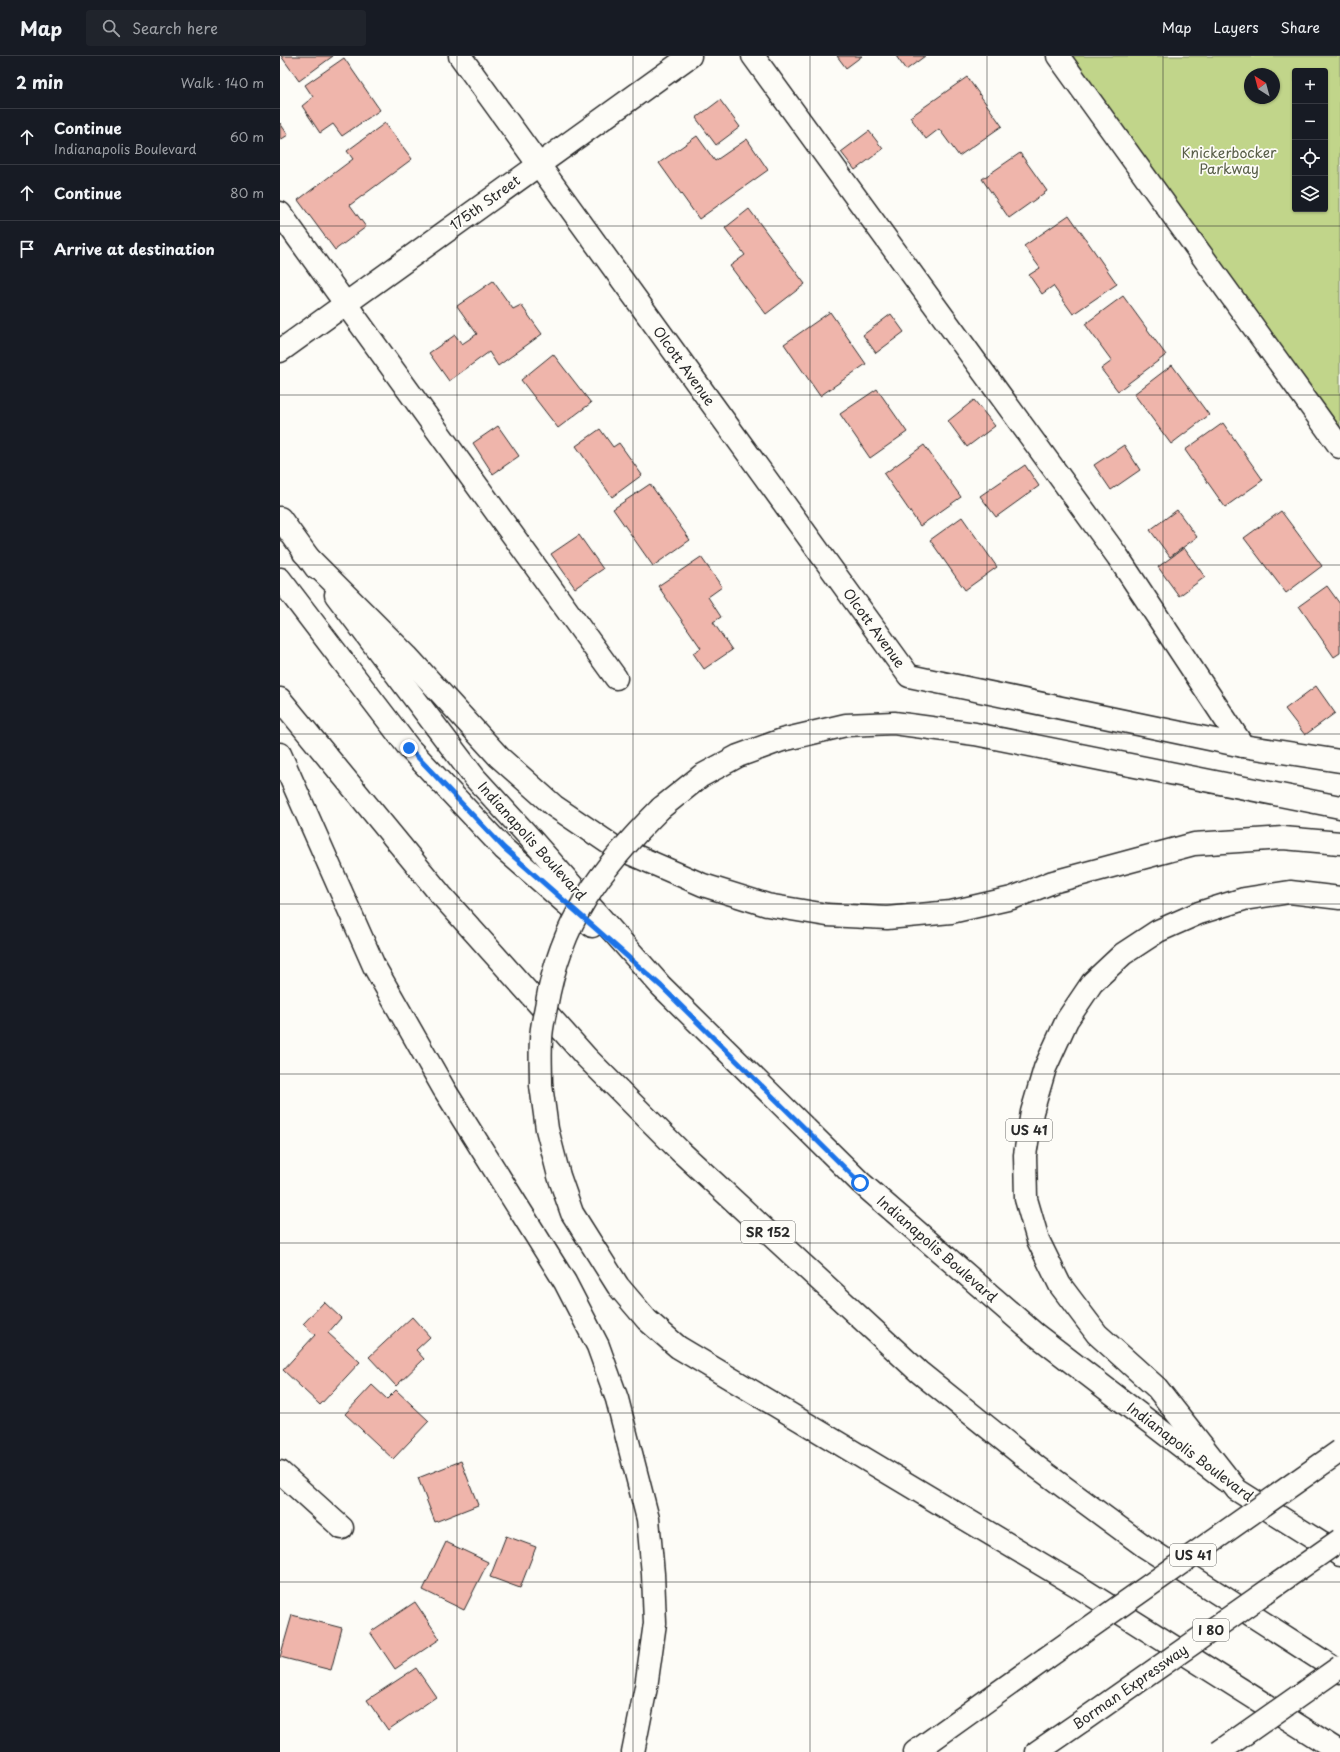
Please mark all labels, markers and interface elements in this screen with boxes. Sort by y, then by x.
search box [86,10,366,46]
text: Map [20,14,62,42]
text: Search here [132,16,218,39]
icon: search [100,17,122,39]
text: Map [1162,17,1192,38]
text: Layers [1214,17,1259,38]
text: Share [1281,17,1320,38]
north arrow [1244,68,1280,104]
map controls [1292,68,1328,212]
button: + [1292,68,1328,104]
text: 2 min [16,69,63,95]
text: Walk · 140 m [181,73,264,92]
button: − [1292,104,1328,140]
text: Continue [54,116,122,139]
icon: ahead [16,126,38,148]
text: 60 m [230,127,264,146]
text: Indianapolis Boulevard [54,139,196,158]
button: locate [1292,140,1328,176]
park label: Knickerbocker Parkway [1181,142,1277,179]
street label: 175th Street [445,170,525,235]
button: layers [1292,176,1328,212]
text: Continue [54,181,122,204]
icon: ahead [16,182,38,204]
text: 80 m [230,183,264,202]
text: Arrive at destination [54,237,215,260]
icon: arrive [16,238,38,260]
street label: Olcott Avenue [648,322,721,410]
street label: Olcott Avenue [838,584,911,672]
route end [400,739,418,757]
street label: Indianapolis Boulevard [473,777,592,905]
road number: US 41 [1006,1119,1052,1141]
route start [851,1174,869,1192]
street label: Indianapolis Boulevard [873,1190,1002,1307]
road number: SR 152 [741,1221,795,1243]
street label: Indianapolis Boulevard [1123,1397,1258,1506]
road number: US 41 [1170,1544,1216,1566]
road number: I 80 [1193,1619,1229,1641]
street label: Borman Expressway [1068,1639,1192,1734]

